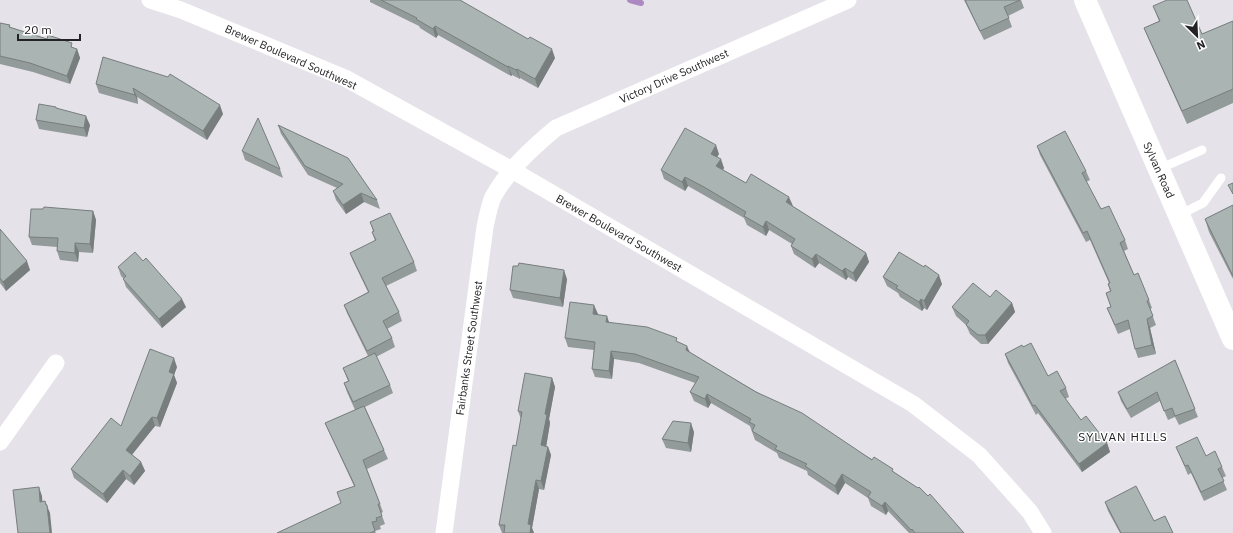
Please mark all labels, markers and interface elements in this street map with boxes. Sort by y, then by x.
scale bar [18,16,80,42]
north arrow [1177,16,1217,56]
street label: Brewer Boulevard Southwest [223,21,359,93]
text: 20 m [24,22,52,37]
text: N [1195,37,1208,53]
street label: Victory Drive Southwest [617,46,731,106]
street label: Sylvan Road [1140,140,1178,200]
street label: Brewer Boulevard Southwest [553,191,685,275]
street label: Fairbanks Street Southwest [453,280,485,416]
district label: SYLVAN HILLS [1078,429,1168,444]

